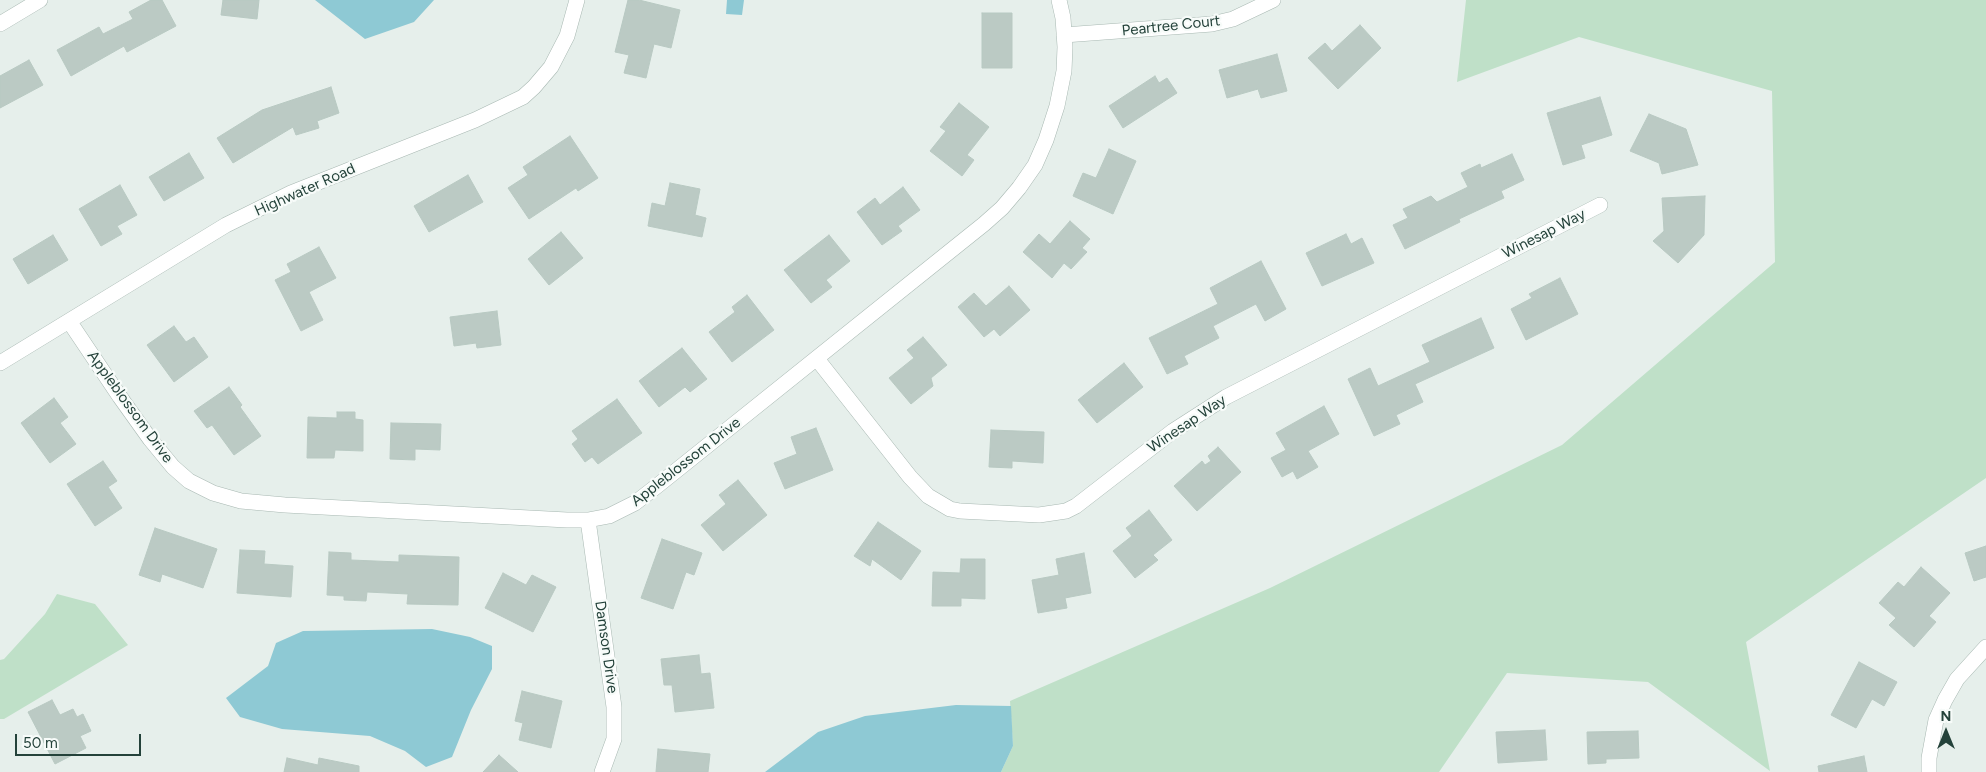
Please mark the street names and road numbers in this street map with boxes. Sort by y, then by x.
street label: Peartree Court [1121,12,1221,40]
street label: Highwater Road [252,160,358,220]
street label: Winesap Way [1499,205,1589,263]
street label: Appleblossom Drive [83,348,177,466]
street label: Winesap Way [1144,391,1230,457]
street label: Appleblossom Drive [628,414,744,510]
street label: Damson Drive [591,600,621,694]

